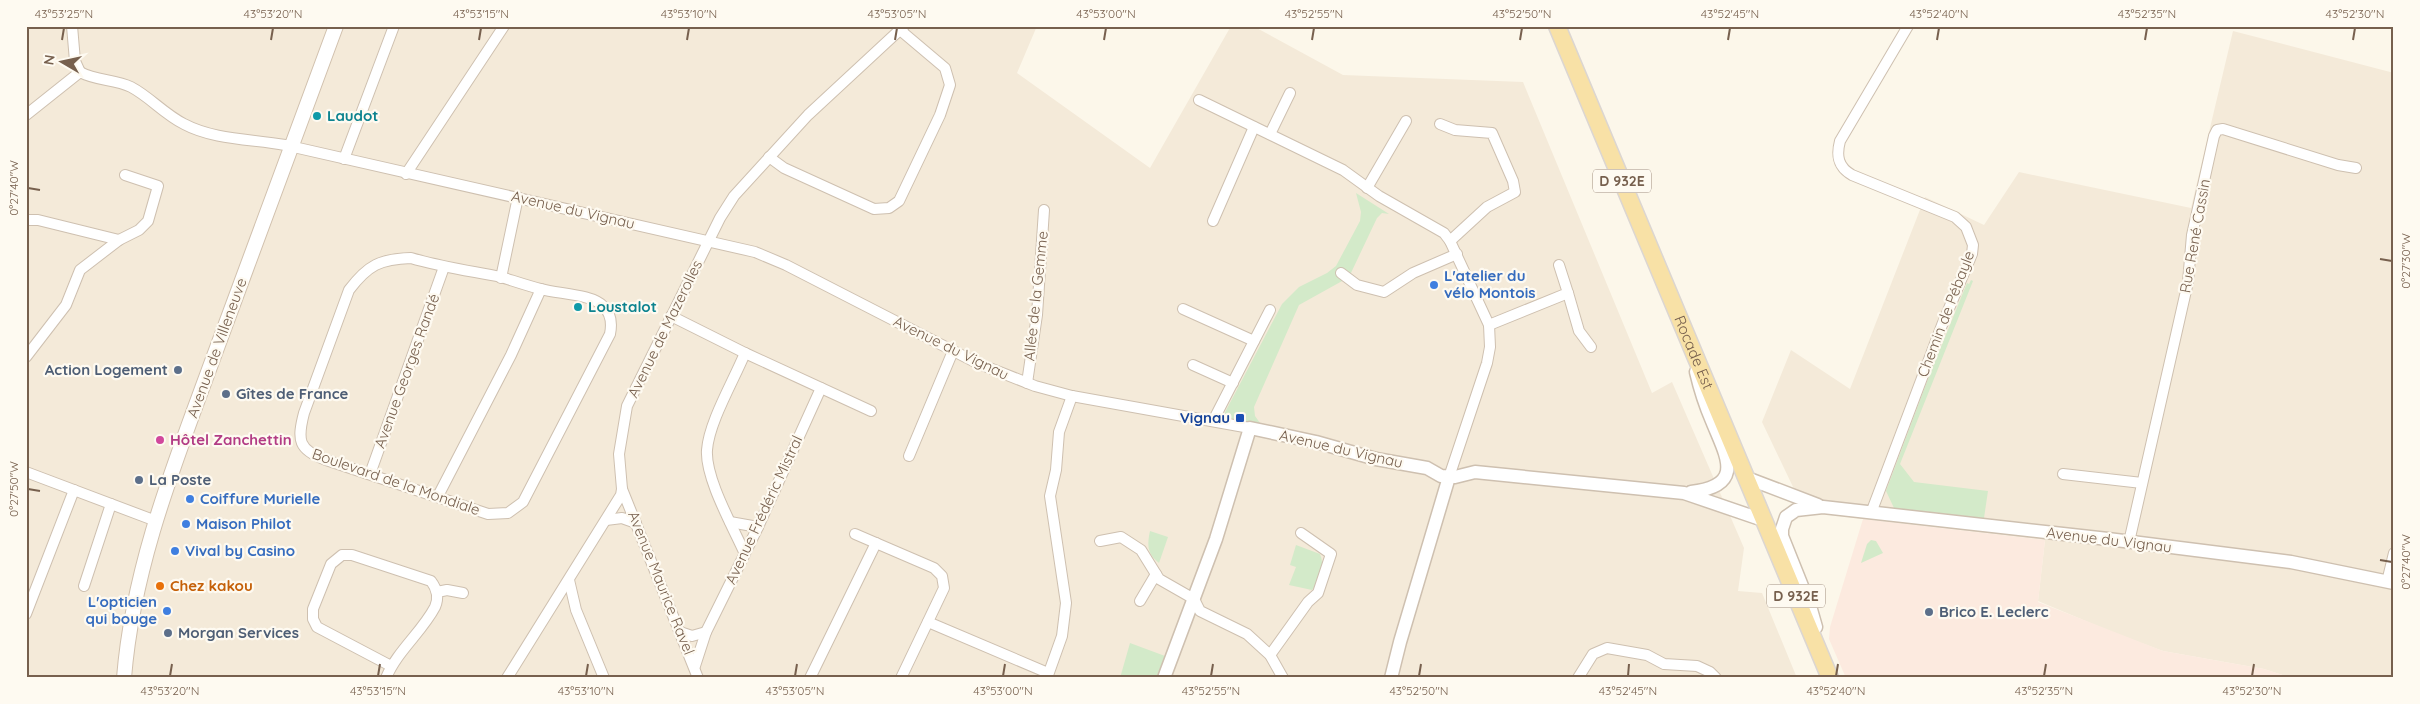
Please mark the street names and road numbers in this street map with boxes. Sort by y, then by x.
road number: D 932E [1593,170,1651,192]
street label: Rue René Cassin [2175,177,2214,294]
street label: Avenue du Vignau [510,186,637,233]
street label: Allée de la Gemme [1019,230,1052,362]
street label: Chemin de Pébayle [1913,248,1978,380]
street label: Avenue de Mazerolles [623,257,706,401]
street label: Avenue de Villeneuve [182,275,251,420]
street label: Avenue Georges Randé [370,291,443,451]
street label: Avenue du Vignau [890,311,1012,384]
street label: Rocade Est [1670,313,1718,392]
street label: Avenue du Vignau [1278,425,1405,472]
street label: Avenue Frédéric Mistral [721,432,806,587]
street label: Boulevard de la Mondiale [310,444,483,519]
street label: Avenue Maurice Ravel [624,508,699,657]
street label: Avenue du Vignau [2045,522,2173,557]
road number: D 932E [1767,584,1825,608]

